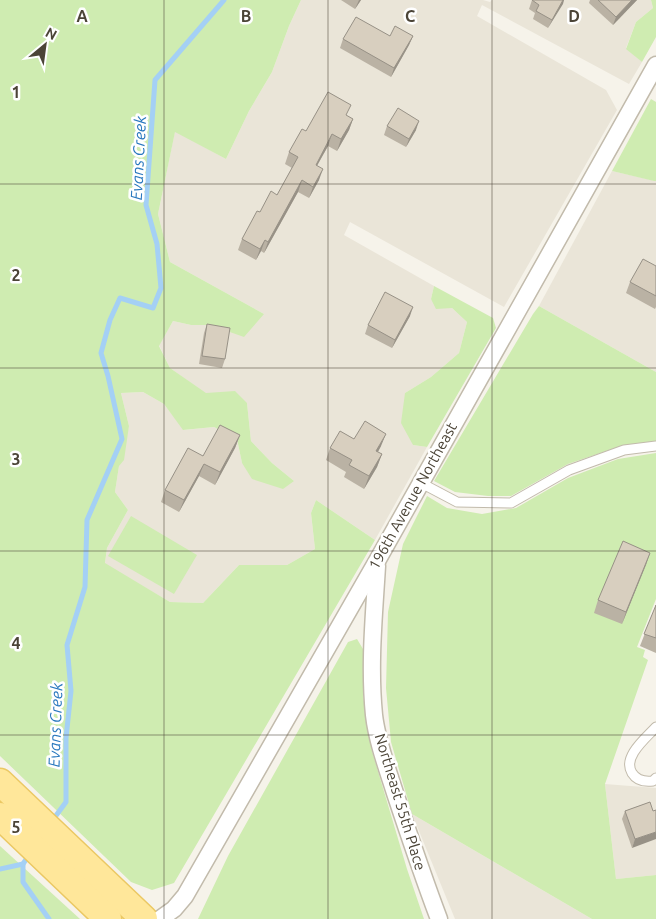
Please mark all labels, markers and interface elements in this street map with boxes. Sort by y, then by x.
text: A [76,7,88,25]
text: B [241,7,251,25]
text: C [405,7,415,25]
text: D [568,7,580,25]
north arrow [20,20,70,70]
text: N [43,24,60,43]
text: 1 [11,83,21,101]
water label: Evans Creek [127,114,149,201]
text: 2 [11,266,21,284]
street label: 196th Avenue Northeast [365,419,460,572]
text: 3 [11,450,21,468]
text: 4 [11,634,21,652]
water label: Evans Creek [45,682,65,768]
street label: Northeast 55th Place [372,731,429,872]
text: 5 [11,818,21,836]

